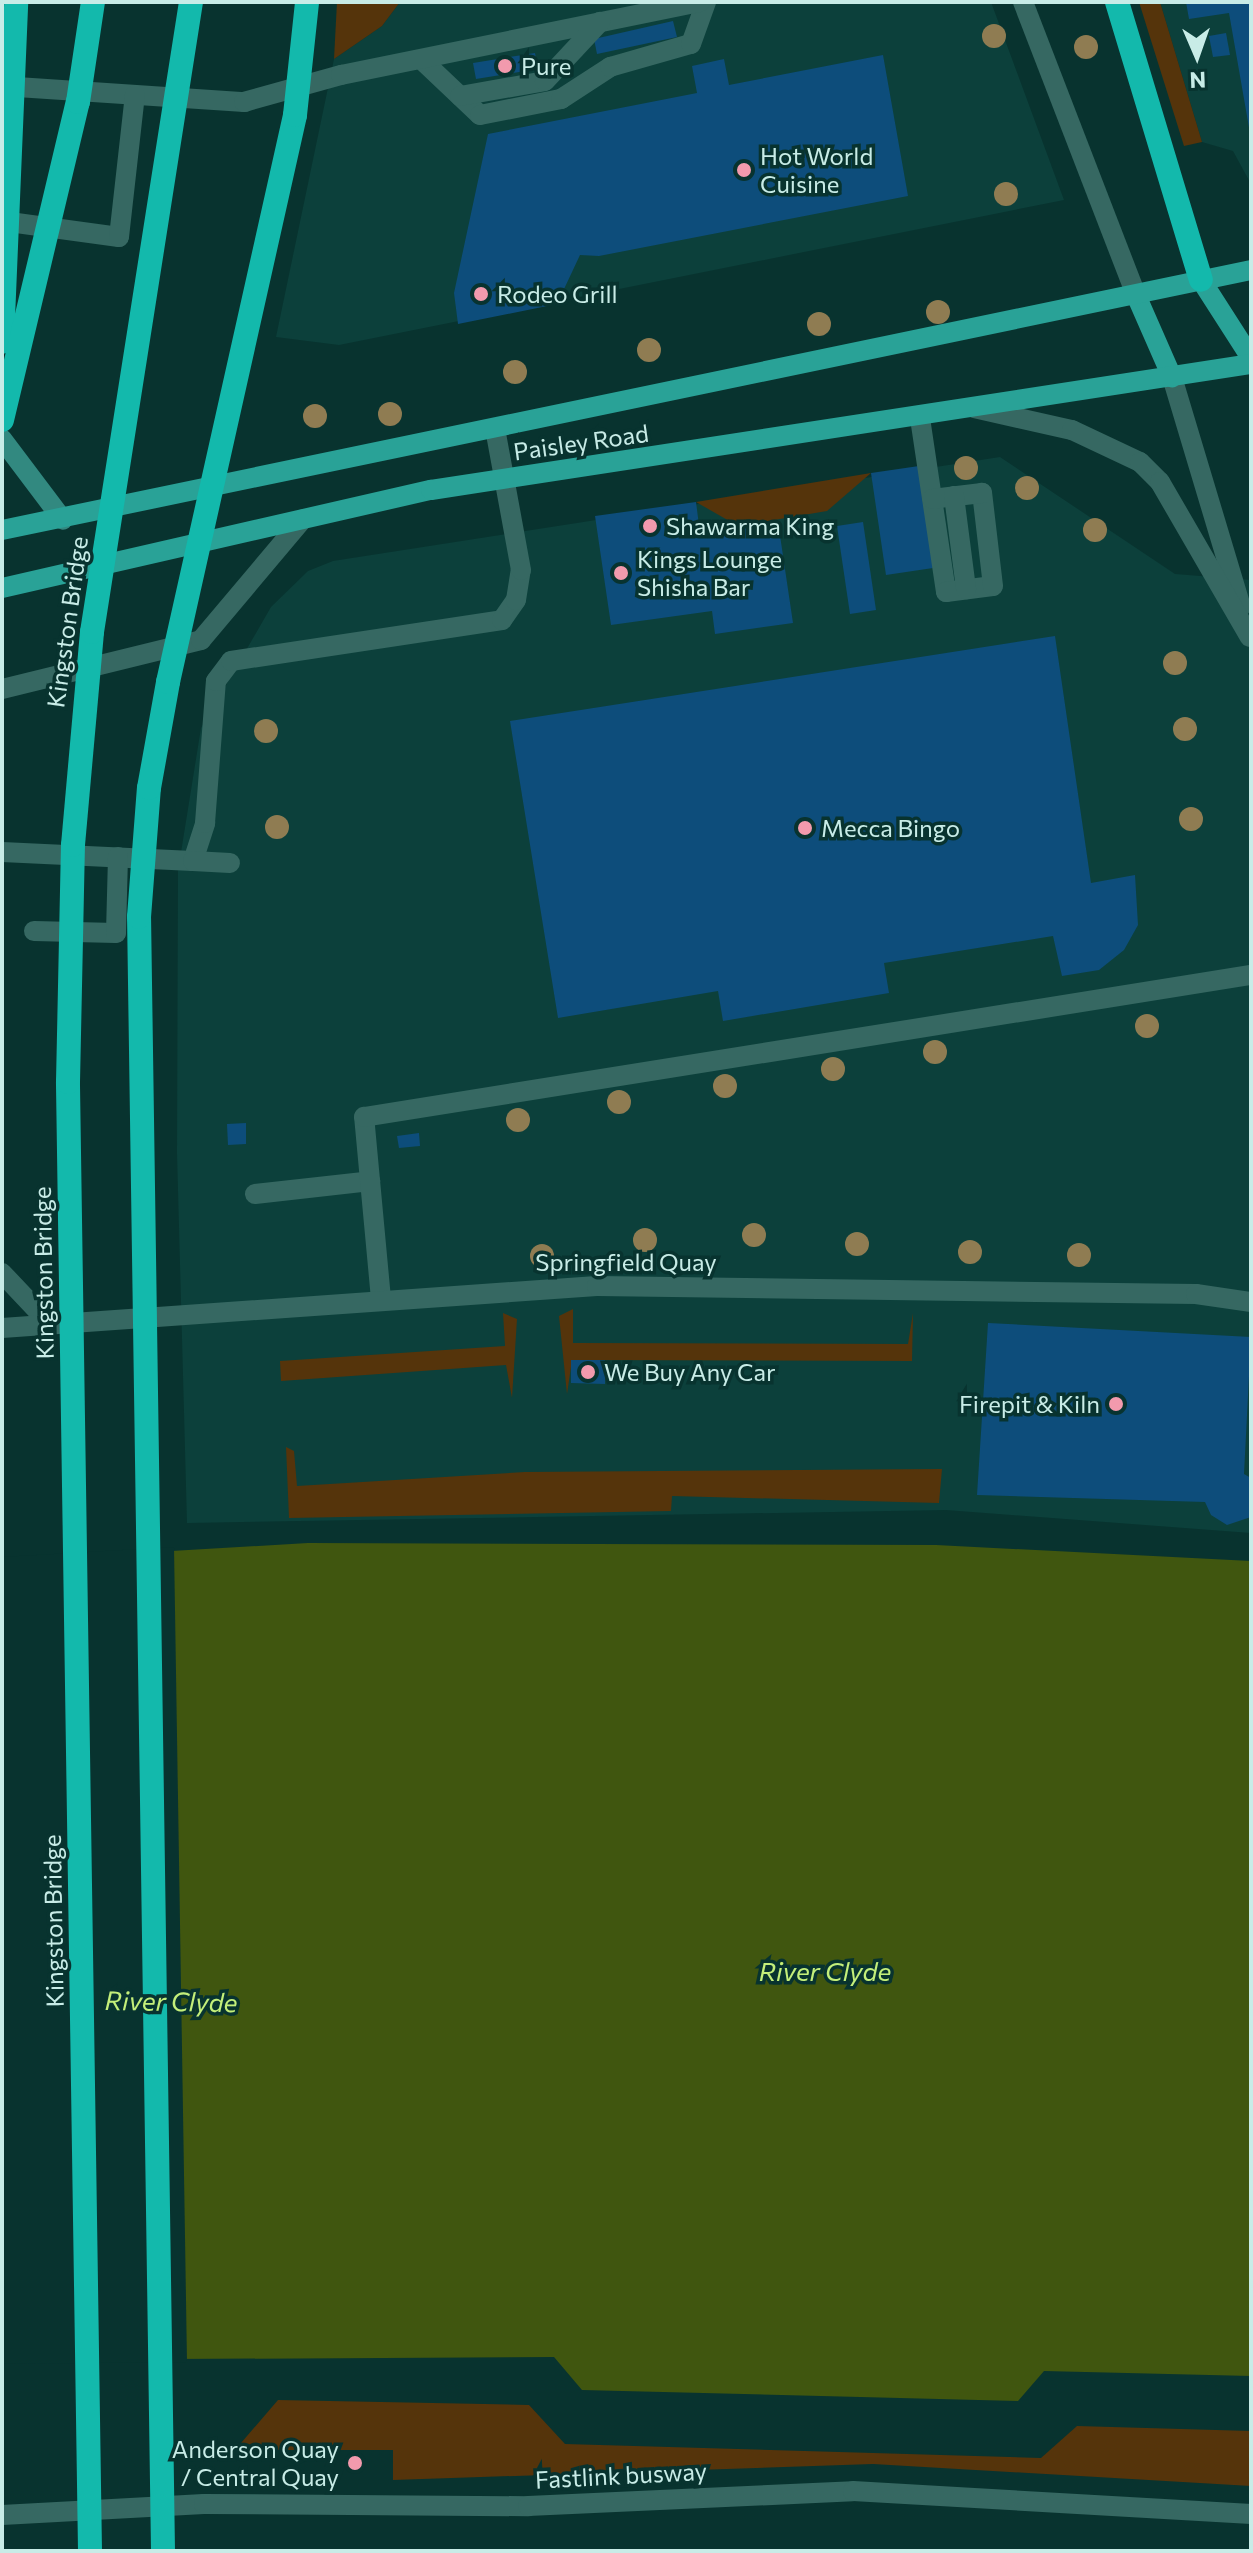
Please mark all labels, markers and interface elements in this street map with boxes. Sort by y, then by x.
north arrow [1157,16,1237,96]
place label: Pure [521,52,571,80]
marker: Pure [496,57,514,75]
text: N [1189,67,1207,94]
place label: Hot World Cuisine [760,142,873,198]
marker: Hot World Cuisine [735,161,753,179]
place label: Rodeo Grill [497,280,618,308]
marker: Rodeo Grill [472,285,490,303]
street label: Paisley Road [512,418,650,466]
place label: Shawarma King [666,512,834,540]
marker: Shawarma King [641,517,659,535]
street label: Kingston Bridge [41,534,93,710]
place label: Kings Lounge Shisha Bar [637,545,782,601]
marker: Kings Lounge Shisha Bar [612,564,630,582]
place label: Mecca Bingo [821,814,960,842]
marker: Mecca Bingo [796,819,814,837]
street label: Kingston Bridge [27,1186,59,1360]
street label: Springfield Quay [535,1248,717,1276]
place label: We Buy Any Car [604,1358,776,1386]
marker: We Buy Any Car [579,1363,597,1381]
place label: Firepit & Kiln [959,1390,1100,1418]
marker: Firepit & Kiln [1107,1395,1125,1413]
street label: Kingston Bridge [37,1834,69,2008]
water label: River Clyde [759,1955,891,1987]
water label: River Clyde [104,1984,238,2018]
place label: Anderson Quay / Central Quay [172,2435,339,2491]
marker: Anderson Quay / Central Quay [346,2454,364,2472]
street label: Fastlink busway [534,2456,708,2494]

